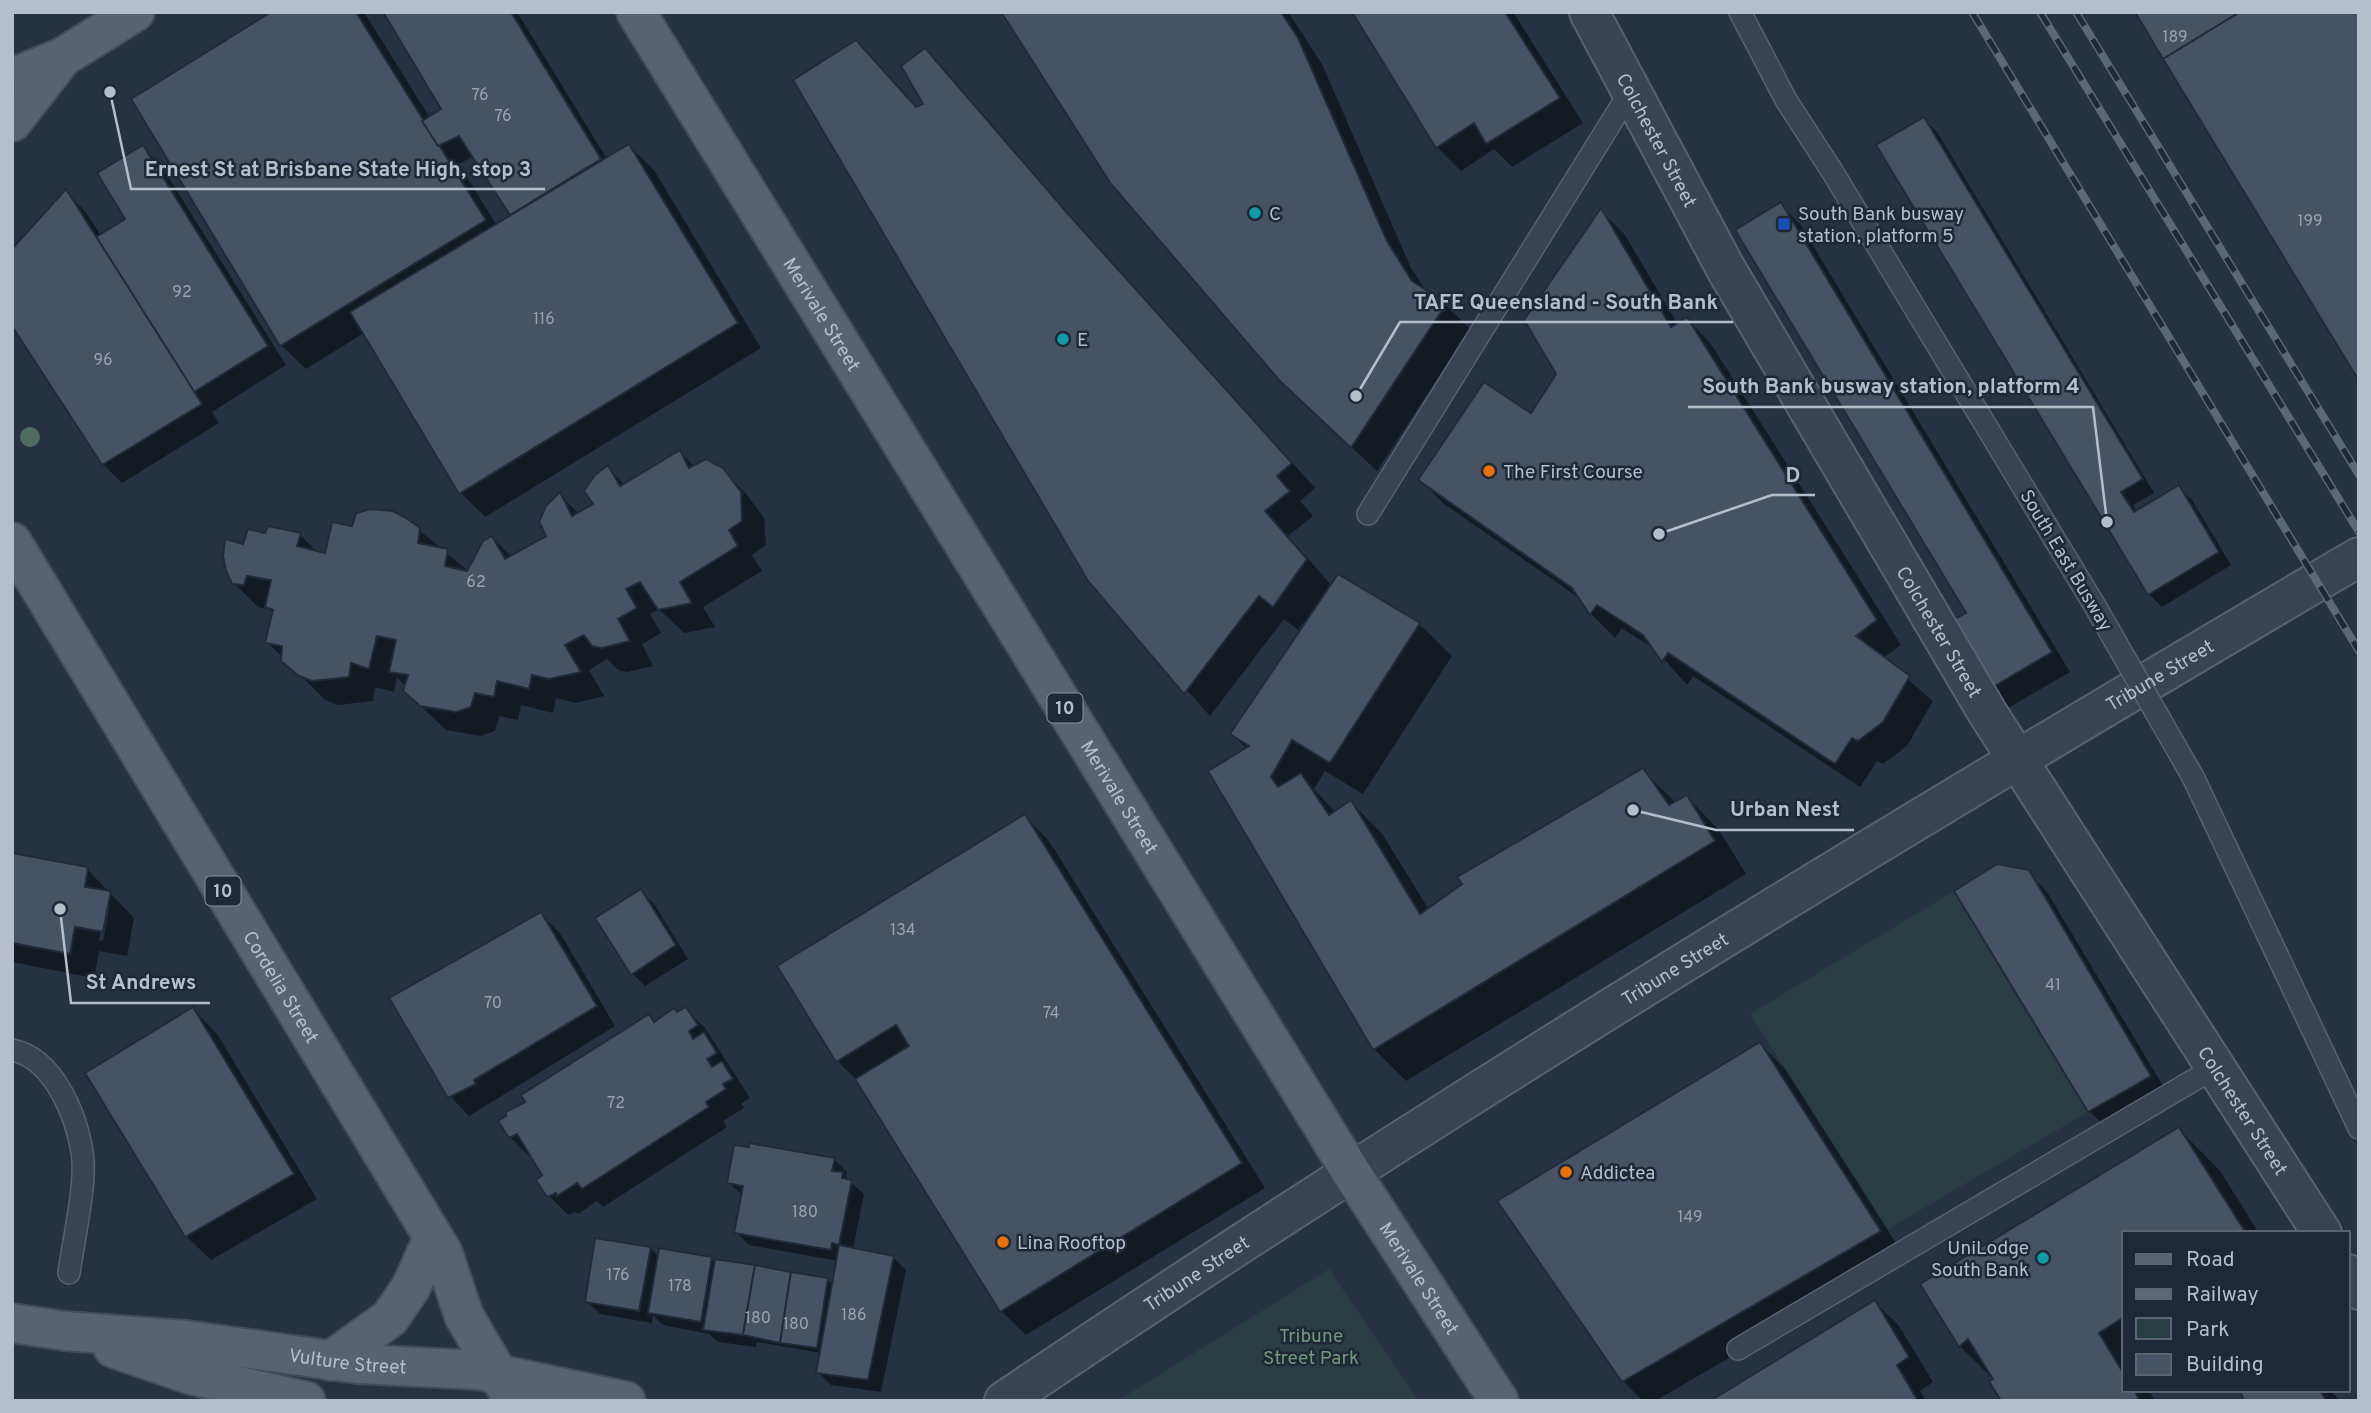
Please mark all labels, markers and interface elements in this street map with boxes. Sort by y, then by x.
house number: 189 [2163,28,2187,48]
street label: Colchester Street [1610,70,1701,212]
house number: 76 [471,86,489,106]
house number: 76 [494,107,512,127]
callout: Ernest St at Brisbane State High, stop 3 [131,147,545,189]
text: Ernest St at Brisbane State High, stop 3 [145,157,531,184]
place label: C [1269,203,1281,227]
place label: South Bank busway station, platform 5 [1798,203,1964,249]
marker: C [1247,205,1263,221]
house number: 199 [2297,212,2323,232]
marker: South Bank busway station, platform 5 [1776,216,1792,232]
street label: Merivale Street [776,254,865,377]
callout: TAFE Queensland - South Bank [1400,280,1733,322]
house number: 92 [172,283,192,303]
text: TAFE Queensland - South Bank [1414,290,1719,317]
house number: 116 [533,310,555,330]
place label: E [1077,329,1088,353]
marker: E [1055,331,1071,347]
house number: 96 [93,351,113,371]
callout: South Bank busway station, platform 4 [1688,365,2093,407]
text: South Bank busway station, platform 4 [1702,374,2080,401]
callout: D [1772,453,1815,495]
place label: The First Course [1503,461,1643,485]
marker: The First Course [1481,463,1497,479]
text: D [1786,463,1800,490]
street label: South East Busway [2013,486,2117,636]
street label: Colchester Street [1890,562,1986,703]
house number: 62 [466,573,486,593]
street label: Tribune Street [2102,635,2219,718]
road number: 10 [1048,694,1082,722]
street label: Merivale Street [1074,737,1162,859]
callout: Urban Nest [1716,788,1854,830]
text: Urban Nest [1730,797,1840,824]
road number: 10 [206,876,241,906]
house number: 134 [890,921,916,941]
street label: Cordelia Street [237,927,323,1048]
street label: Tribune Street [1618,928,1733,1012]
callout: St Andrews [71,961,210,1003]
text: St Andrews [86,970,196,997]
house number: 41 [2045,976,2061,996]
house number: 70 [484,994,502,1014]
house number: 74 [1043,1004,1059,1024]
street label: Colchester Street [2191,1042,2292,1181]
house number: 72 [607,1094,625,1114]
place label: Addictea [1580,1162,1655,1186]
marker: Addictea [1558,1164,1574,1180]
house number: 180 [792,1203,818,1223]
house number: 149 [1678,1208,1702,1228]
street label: Merivale Street [1373,1218,1463,1340]
street label: Tribune Street [1140,1231,1255,1318]
legend [2122,1231,2350,1392]
place label: Lina Rooftop [1017,1232,1126,1256]
marker: Lina Rooftop [995,1234,1011,1250]
place label: UniLodge South Bank [1931,1237,2029,1283]
text: Road [2186,1247,2235,1274]
marker: UniLodge South Bank [2035,1250,2051,1266]
house number: 176 [606,1266,630,1286]
house number: 178 [668,1277,692,1297]
text: Railway [2186,1282,2259,1309]
house number: 186 [841,1306,867,1326]
house number: 180 [745,1309,771,1329]
house number: 180 [783,1315,809,1335]
text: Park [2186,1317,2229,1344]
park label: Tribune Street Park [1263,1325,1359,1371]
street label: Vulture Street [287,1344,407,1380]
text: Building [2186,1352,2264,1379]

